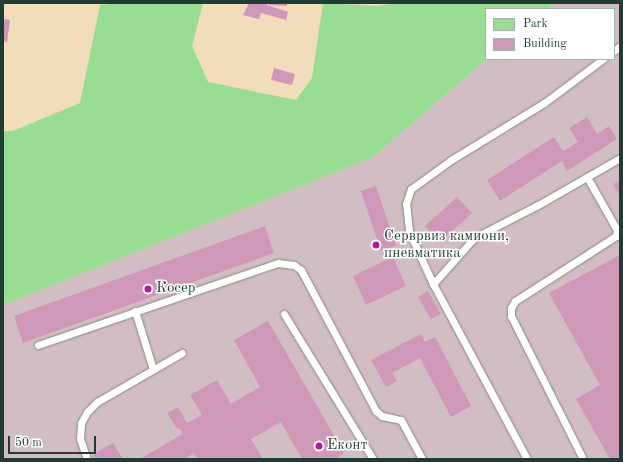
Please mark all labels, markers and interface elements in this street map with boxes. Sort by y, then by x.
legend [485,8,615,60]
text: Park [523,18,548,30]
text: Building [523,38,567,50]
place label: Серврвиз камиони, пневматика [384,227,509,262]
marker: Серврвиз камиони, пневматика [371,240,381,250]
place label: Косер [156,280,196,298]
marker: Косер [143,284,153,294]
scale bar [10,428,98,454]
text: 50 m [15,437,42,449]
place label: Еконт [327,437,368,455]
marker: Еконт [314,441,324,451]

